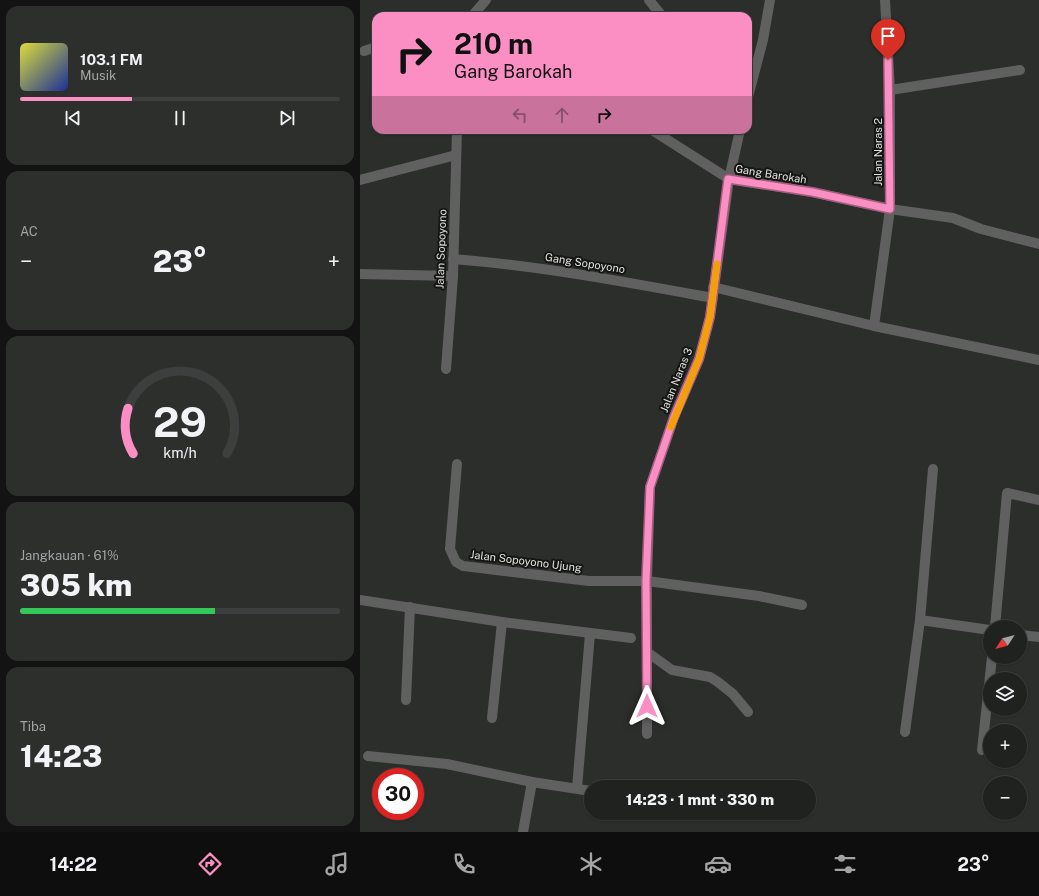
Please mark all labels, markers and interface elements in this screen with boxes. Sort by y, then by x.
pin [871,19,905,60]
icon: arrive [877,25,899,47]
text: 210 m [454,27,533,60]
icon: right [388,28,440,80]
text: 103.1 FM [80,51,143,68]
text: Gang Barokah [454,61,572,82]
text: Musik [80,68,116,83]
icon: left [509,104,531,126]
icon: ahead [551,104,573,126]
icon: right [593,104,615,126]
icon: previous [62,107,84,129]
icon: pause [169,107,191,129]
icon: next [276,107,298,129]
street label: Jalan Naras 2 [872,118,884,186]
street label: Gang Barokah [734,162,808,186]
street label: Jalan Sopoyono [434,209,448,289]
text: AC [20,224,38,239]
text: 23° [153,243,207,279]
text: − [20,248,32,274]
text: + [328,248,340,274]
street label: Gang Sopoyono [544,251,626,275]
street label: Jalan Naras 3 [658,346,694,414]
text: 29 [153,397,207,446]
text: km/h [163,444,197,461]
text: Jangkauan · 61% [20,548,119,563]
street label: Jalan Sopoyono Ujung [469,548,583,574]
text: 305 km [20,567,132,603]
north arrow [983,620,1027,664]
map controls [983,620,1027,820]
button: layers [983,672,1027,716]
position arrow [626,685,668,727]
text: Tiba [20,719,46,734]
button: + [983,724,1027,768]
text: 14:23 [20,738,103,774]
speed limit sign: 30 [372,768,424,820]
button: − [983,776,1027,820]
text: 14:23 · 1 mnt · 330 m [626,791,774,808]
icon: directions [196,850,224,878]
icon: music [323,850,351,878]
icon: phone [450,850,478,878]
icon: climate [577,850,605,878]
icon: car [704,850,732,878]
icon: filters [831,850,859,878]
text: 14:22 [49,854,97,875]
text: 23° [958,854,989,875]

